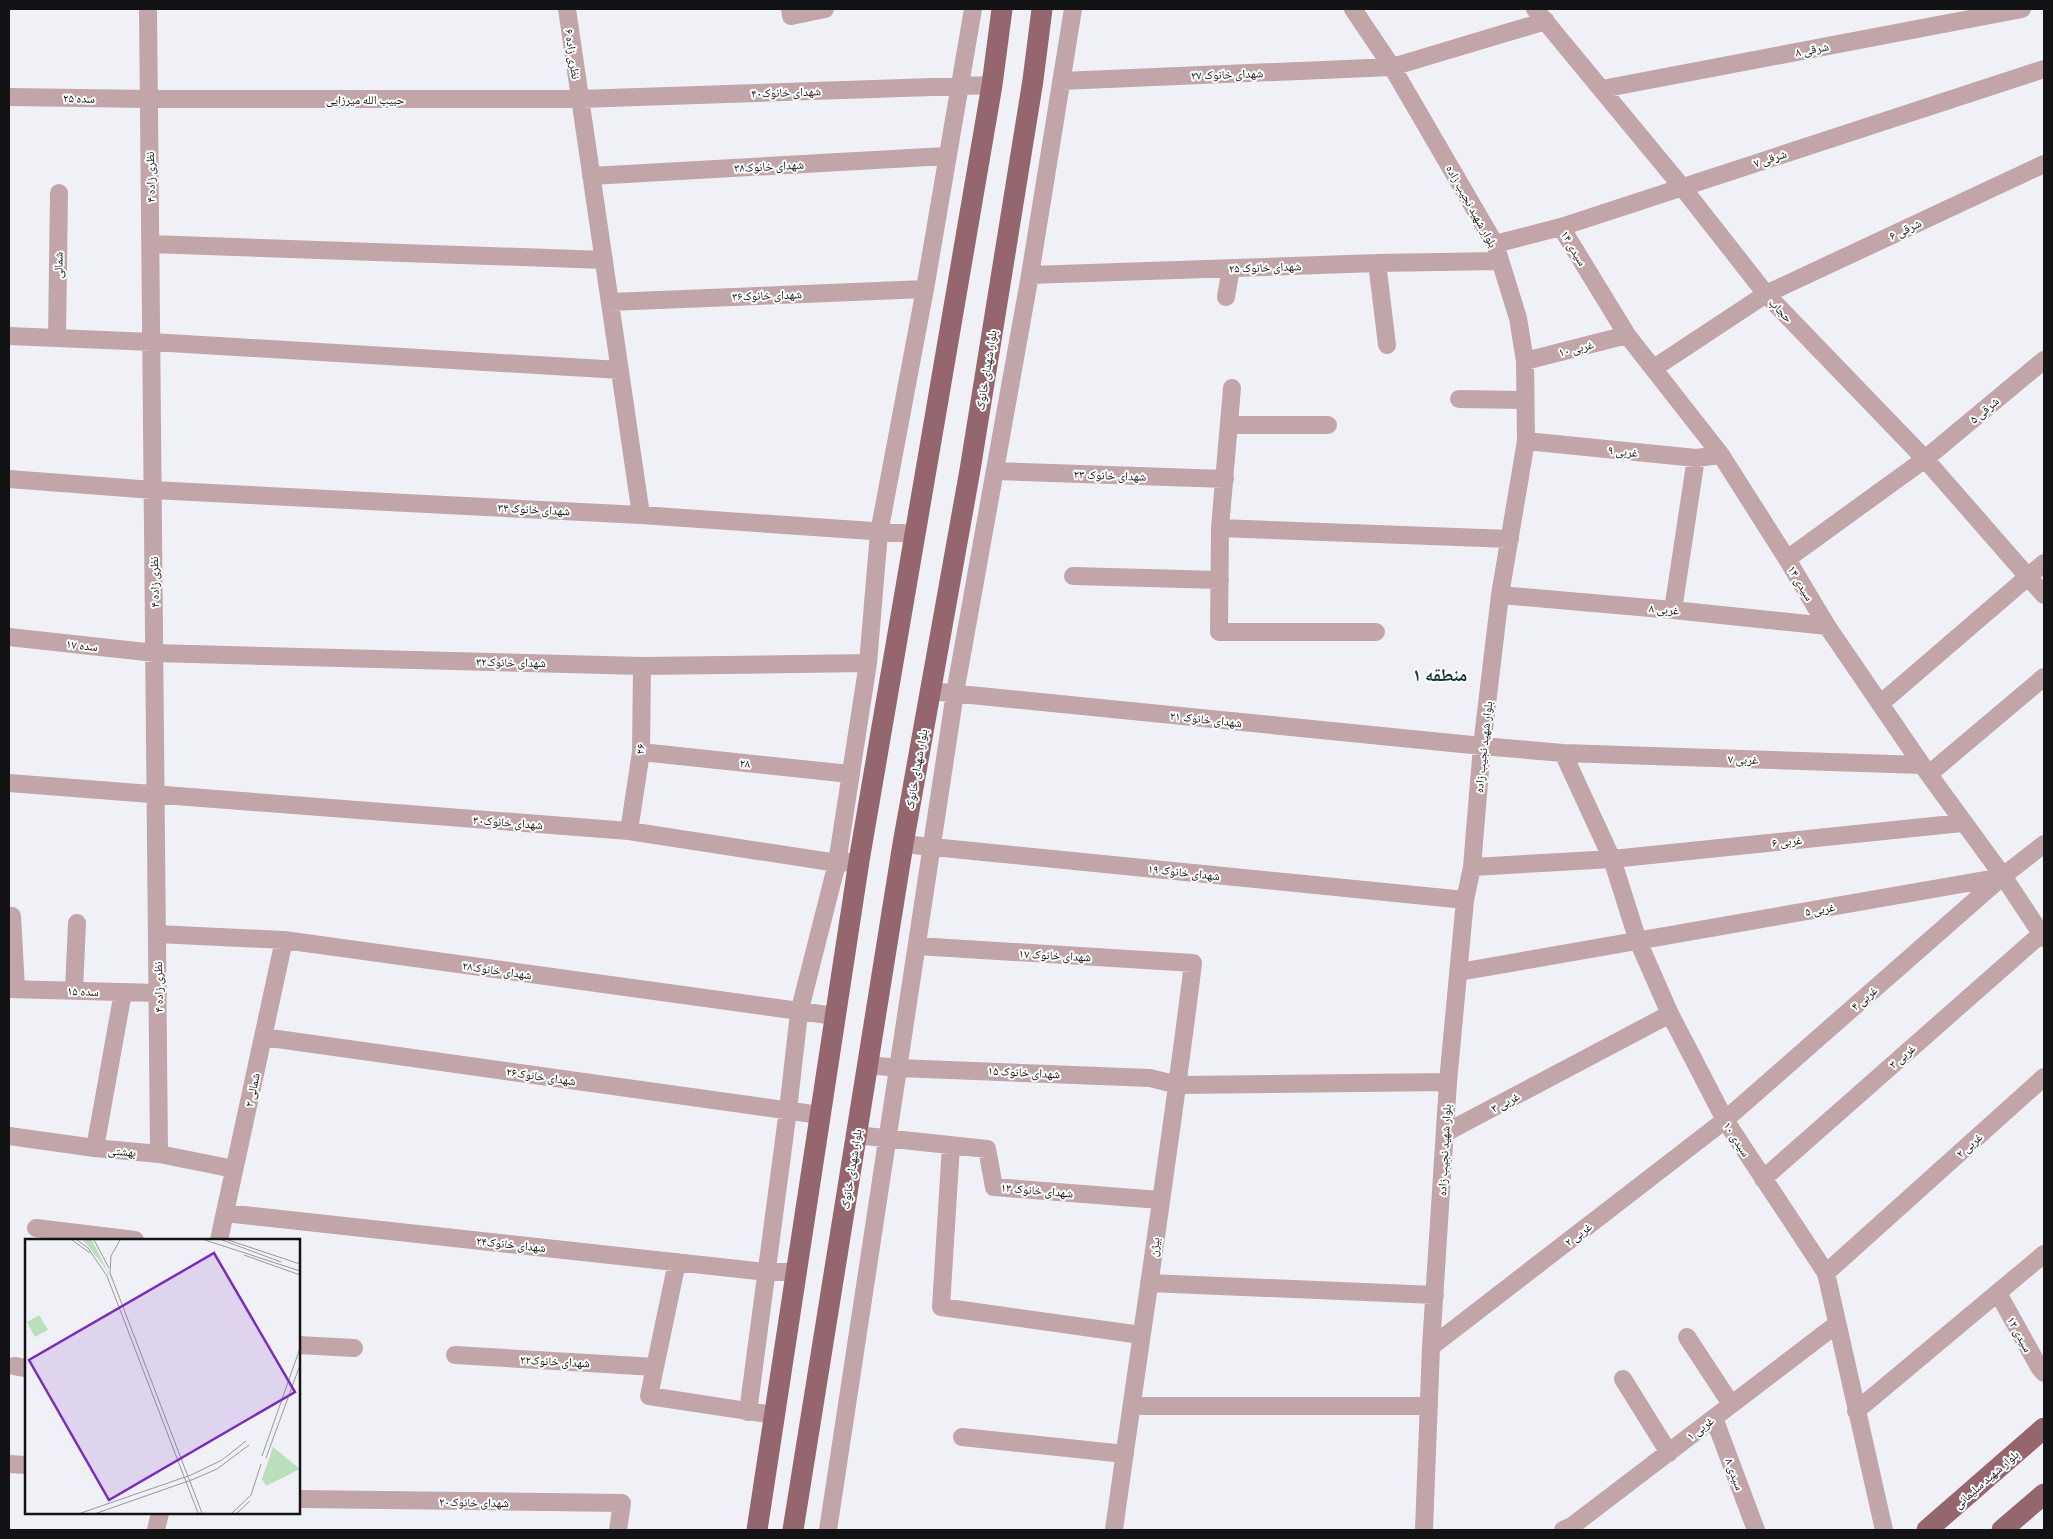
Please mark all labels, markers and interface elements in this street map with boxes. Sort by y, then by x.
street label: نظری زاده ۶ [562,28,584,80]
street label: شرقی ۸ [1794,38,1830,60]
street label: شهدای خانوک ۲۷ [1190,65,1264,83]
street label: شهدای خانوک۴۰ [751,83,821,101]
street label: سده ۲۵ [63,90,95,106]
street label: حبیب الله میرزایی [326,92,405,107]
street label: شرقی ۷ [1752,146,1789,170]
street label: نظری زاده ۴ [142,151,158,203]
street label: شهدای خانوک۳۸ [734,157,804,175]
street label: بلوار شهید نجیب زاده [1443,162,1501,250]
street label: شرقی ۶ [1886,215,1924,243]
street label: سیدی ۱۴ [1557,228,1590,269]
street label: شمالی [50,251,66,278]
street label: شهدای خانوک ۲۵ [1228,258,1302,276]
street label: شهدای خانوک۳۶ [732,286,802,304]
street label: حجاب [1766,295,1796,326]
street label: بلوار شهدای خانوک [972,329,1000,411]
street label: غربی ۱۰ [1557,336,1595,360]
street label: شرقی ۵ [1966,393,2002,427]
street label: غربی ۹ [1607,442,1639,460]
street label: شهدای خانوک ۲۳ [1073,466,1147,484]
street label: ۳۴ شهدای خانوک [497,500,571,518]
street label: نظری زاده ۴ [146,556,162,608]
street label: سیدی ۱۴ [1784,563,1817,604]
street label: غربی ۸ [1648,600,1680,618]
street label: سده ۱۷ [65,636,99,654]
street label: شهدای خانوک۳۲ [476,654,546,670]
district label: منطقه ۱ [1413,663,1467,686]
street label: بلوار شهید نجیب زاده [1471,700,1496,794]
street label: شهدای خانوک ۲۱ [1169,708,1243,730]
street label: بلوار شهدای خانوک [902,728,931,810]
street label: ۲۶ [632,743,648,755]
street label: غربی ۷ [1728,751,1758,767]
street label: ۲۸ [739,755,752,771]
street label: شهدای خانوک۳۰ [473,812,544,832]
street label: غربی ۶ [1771,832,1803,850]
street label: شهدای خانوک ۱۹ [1147,861,1221,883]
street label: غربی ۵ [1804,899,1836,919]
street label: شهدای خانوک ۱۷ [1018,946,1092,964]
street label: شهدای خانوک۲۸ [461,958,533,982]
street label: نظری زاده ۴ [150,961,166,1013]
street label: غربی ۴ [1848,982,1881,1014]
street label: سده ۱۵ [67,983,99,999]
street label: غربی ۳ [1886,1040,1919,1072]
street label: شهدای خانوک ۱۵ [987,1063,1061,1081]
street label: شهدای خانوک۲۶ [505,1064,577,1088]
street label: شمالی ۲ [241,1071,263,1108]
street label: غربی ۳ [1488,1088,1522,1116]
street label: بلوار شهید نجیب زاده [1434,1104,1454,1196]
street label: سیدی ۱۰ [1720,1119,1754,1159]
street label: بلوار شهدای خانوک [837,1128,865,1210]
street label: غربی ۲ [1953,1129,1986,1161]
street label: بهشتی [107,1142,137,1160]
street label: شهدای خانوک ۱۳ [1000,1179,1074,1201]
street label: غربی ۲ [1561,1219,1595,1250]
street label: شهدای خانوک۲۴ [475,1233,547,1255]
street label: بیژن [1145,1236,1163,1258]
inset map [25,1239,300,1514]
street label: سیدی ۱۲ [2004,1313,2036,1355]
street label: شهدای خانوک۲۲ [520,1352,590,1370]
street label: غربی ۱ [1683,1413,1717,1444]
street label: بلوار شهید سلیمانی [1950,1447,2022,1512]
street label: سیدی ۸ [1722,1456,1748,1492]
street label: شهدای خانوک۲۰ [439,1494,509,1510]

